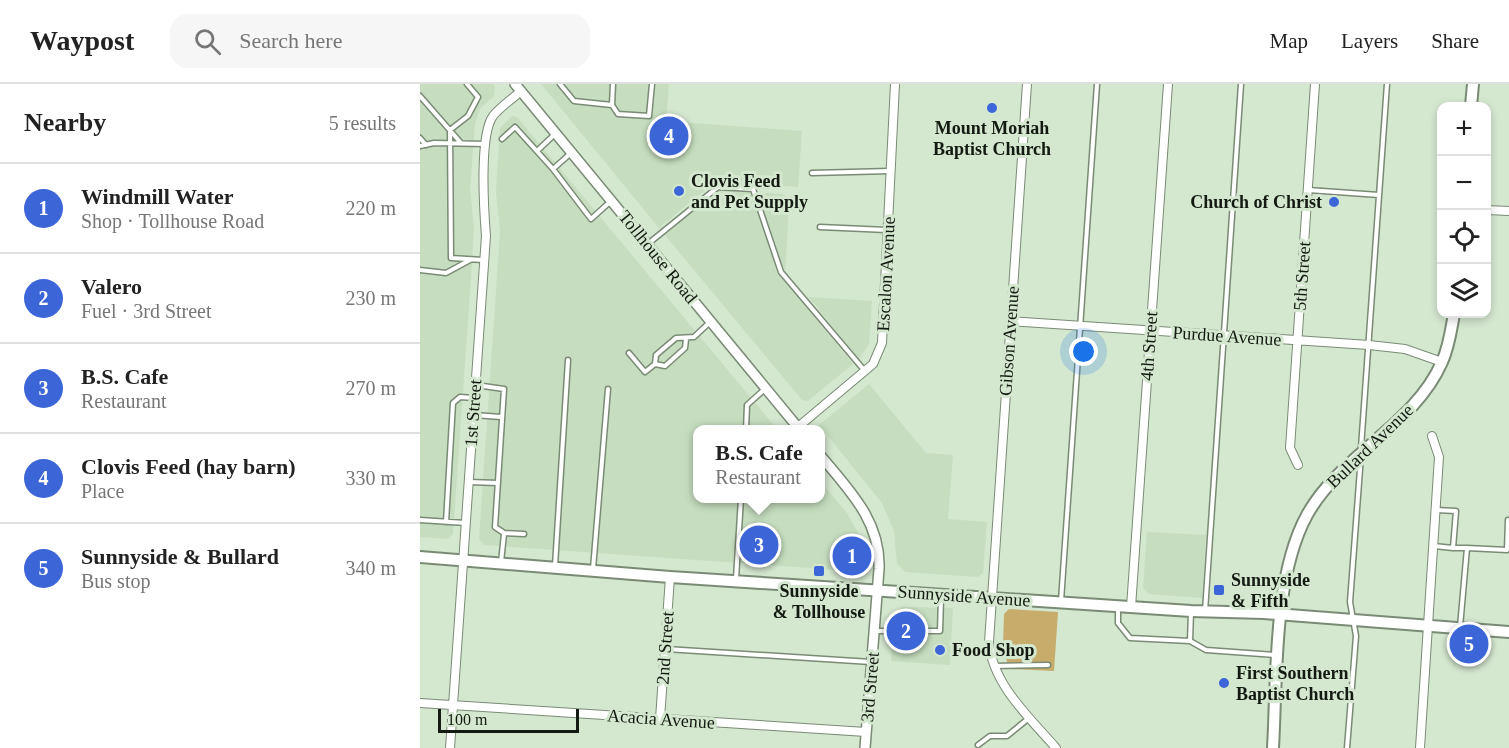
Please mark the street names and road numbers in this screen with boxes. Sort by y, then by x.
street label: Tollhouse Road [615,207,701,307]
street label: Escalon Avenue [873,216,899,332]
street label: 5th Street [1290,241,1314,311]
street label: Gibson Avenue [995,285,1023,397]
street label: 4th Street [1137,311,1161,381]
street label: Purdue Avenue [1172,322,1282,350]
street label: 1st Street [461,379,485,447]
street label: Bullard Avenue [1323,400,1417,492]
street label: Sunnyside Avenue [897,581,1031,611]
street label: 2nd Street [652,611,678,685]
street label: 3rd Street [857,651,883,723]
street label: Acacia Avenue [606,705,716,733]

